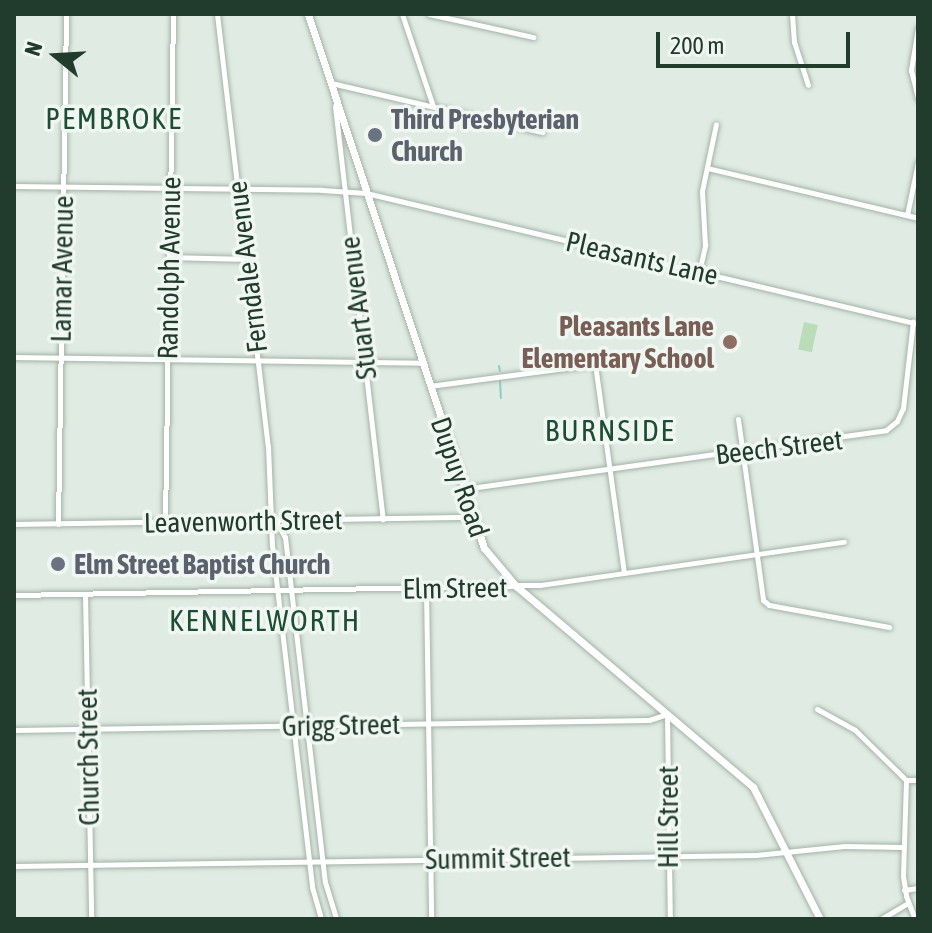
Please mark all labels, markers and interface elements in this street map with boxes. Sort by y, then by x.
north arrow [16,16,96,96]
scale bar [660,16,854,66]
text: 200 m [670,32,724,59]
text: N [19,38,48,59]
district label: PEMBROKE [45,100,183,136]
place label: Third Presbyterian Church [391,102,579,168]
marker: Third Presbyterian Church [366,126,384,144]
street label: Randolph Avenue [151,176,187,360]
street label: Ferndale Avenue [220,179,274,355]
street label: Lamar Avenue [44,195,80,343]
street label: Pleasants Lane [563,224,721,292]
street label: Stuart Avenue [333,235,383,381]
place label: Pleasants Lane Elementary School [522,309,714,375]
marker: Pleasants Lane Elementary School [721,333,739,351]
district label: BURNSIDE [545,412,675,448]
street label: Dupuy Road [424,413,496,541]
street label: Beech Street [714,423,844,471]
street label: Leavenworth Street [143,502,343,540]
place label: Elm Street Baptist Church [74,547,330,581]
marker: Elm Street Baptist Church [49,555,67,573]
street label: Elm Street [402,570,508,606]
district label: KENNELWORTH [169,602,361,638]
street label: Church Street [70,688,106,826]
street label: Grigg Street [282,707,400,743]
street label: Hill Street [651,766,685,868]
street label: Summit Street [425,840,571,876]

